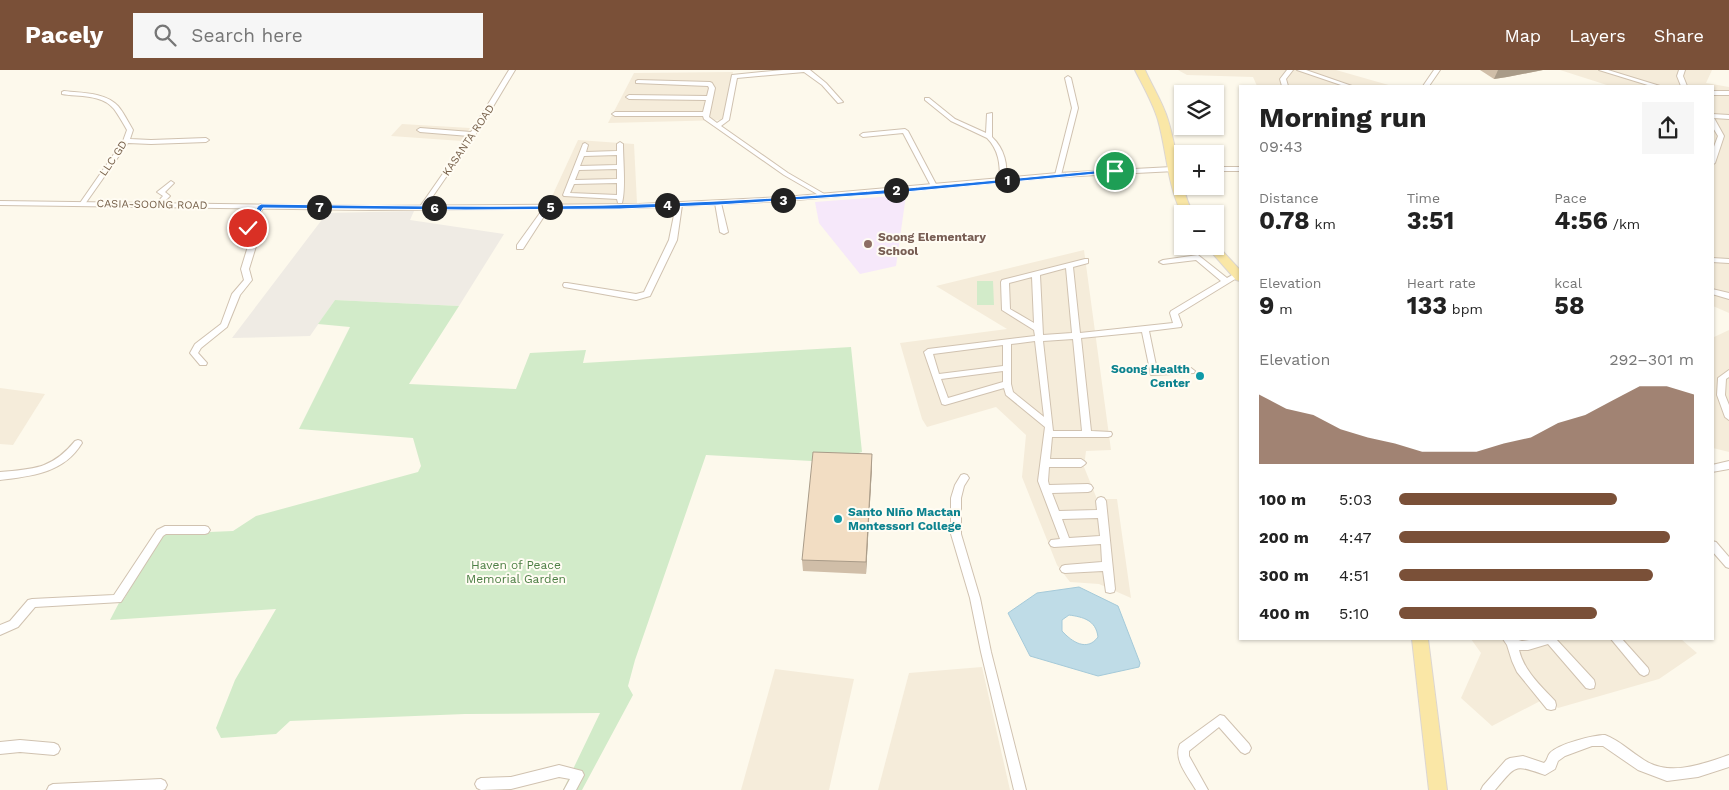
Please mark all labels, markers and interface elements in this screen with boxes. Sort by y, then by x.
search box [133,13,483,58]
text: Pacely [25,21,103,49]
icon: search [151,21,179,49]
text: Search here [191,24,303,47]
text: Map [1504,25,1541,46]
text: Layers [1569,25,1626,46]
text: Share [1654,25,1704,46]
map controls [1174,85,1224,255]
button: layers [1174,85,1224,135]
text: Morning run [1259,101,1427,134]
street label: KASANTA ROAD [440,102,497,178]
button: share [1642,102,1694,154]
text: 09:43 [1259,137,1303,156]
street label: LLC GD [97,138,130,179]
button: + [1174,145,1224,195]
pin [1094,150,1136,192]
icon: arrive [1101,157,1129,185]
pin: 1 [994,168,1020,192]
text: 1 [1004,172,1011,188]
pin: 2 [884,178,908,202]
text: 2 [892,182,901,198]
pin: 3 [770,188,796,212]
text: Distance [1259,190,1319,206]
text: Time [1407,190,1440,206]
text: Pace [1554,190,1587,206]
pin: 4 [654,192,680,218]
text: 3 [779,192,788,208]
pin: 7 [306,194,332,220]
pin: 5 [538,194,562,220]
pin: 6 [422,196,446,220]
street label: CASIA-SOONG ROAD [96,197,208,212]
text: 4 [663,197,672,213]
text: 7 [315,199,324,215]
text: 5 [546,199,555,215]
text: 6 [430,200,439,216]
button: − [1174,205,1224,255]
text: 0.78 [1259,206,1310,235]
text: 3:51 [1407,206,1454,235]
text: 4:56 [1554,206,1608,235]
pin [227,207,269,249]
icon: check [234,214,262,242]
text: km [1310,216,1336,232]
text: /km [1608,216,1640,232]
place label: Soong Elementary School [878,230,986,258]
marker: Soong Elementary School [862,238,874,250]
text: Elevation [1259,275,1322,291]
text: Heart rate [1407,275,1476,291]
text: kcal [1554,275,1582,291]
text: 9 [1259,291,1274,320]
text: 133 [1407,291,1447,320]
text: 58 [1554,291,1585,320]
text: m [1274,301,1293,317]
text: bpm [1447,301,1483,317]
text: Elevation [1259,350,1330,369]
text: 292–301 m [1609,350,1694,369]
place label: Soong Health Center [1111,362,1191,390]
marker: Soong Health Center [1194,370,1206,382]
text: 100 m [1259,490,1306,509]
text: 5:03 [1339,490,1372,509]
place label: Santo Niño Mactan Montessori College [848,505,962,533]
marker: Santo Niño Mactan Montessori College [832,513,844,525]
text: 200 m [1259,528,1309,547]
text: 4:47 [1339,528,1371,547]
park label: Haven of Peace Memorial Garden [466,558,566,586]
text: 300 m [1259,566,1309,585]
text: 4:51 [1339,566,1369,585]
text: 400 m [1259,604,1310,623]
text: 5:10 [1339,604,1369,623]

